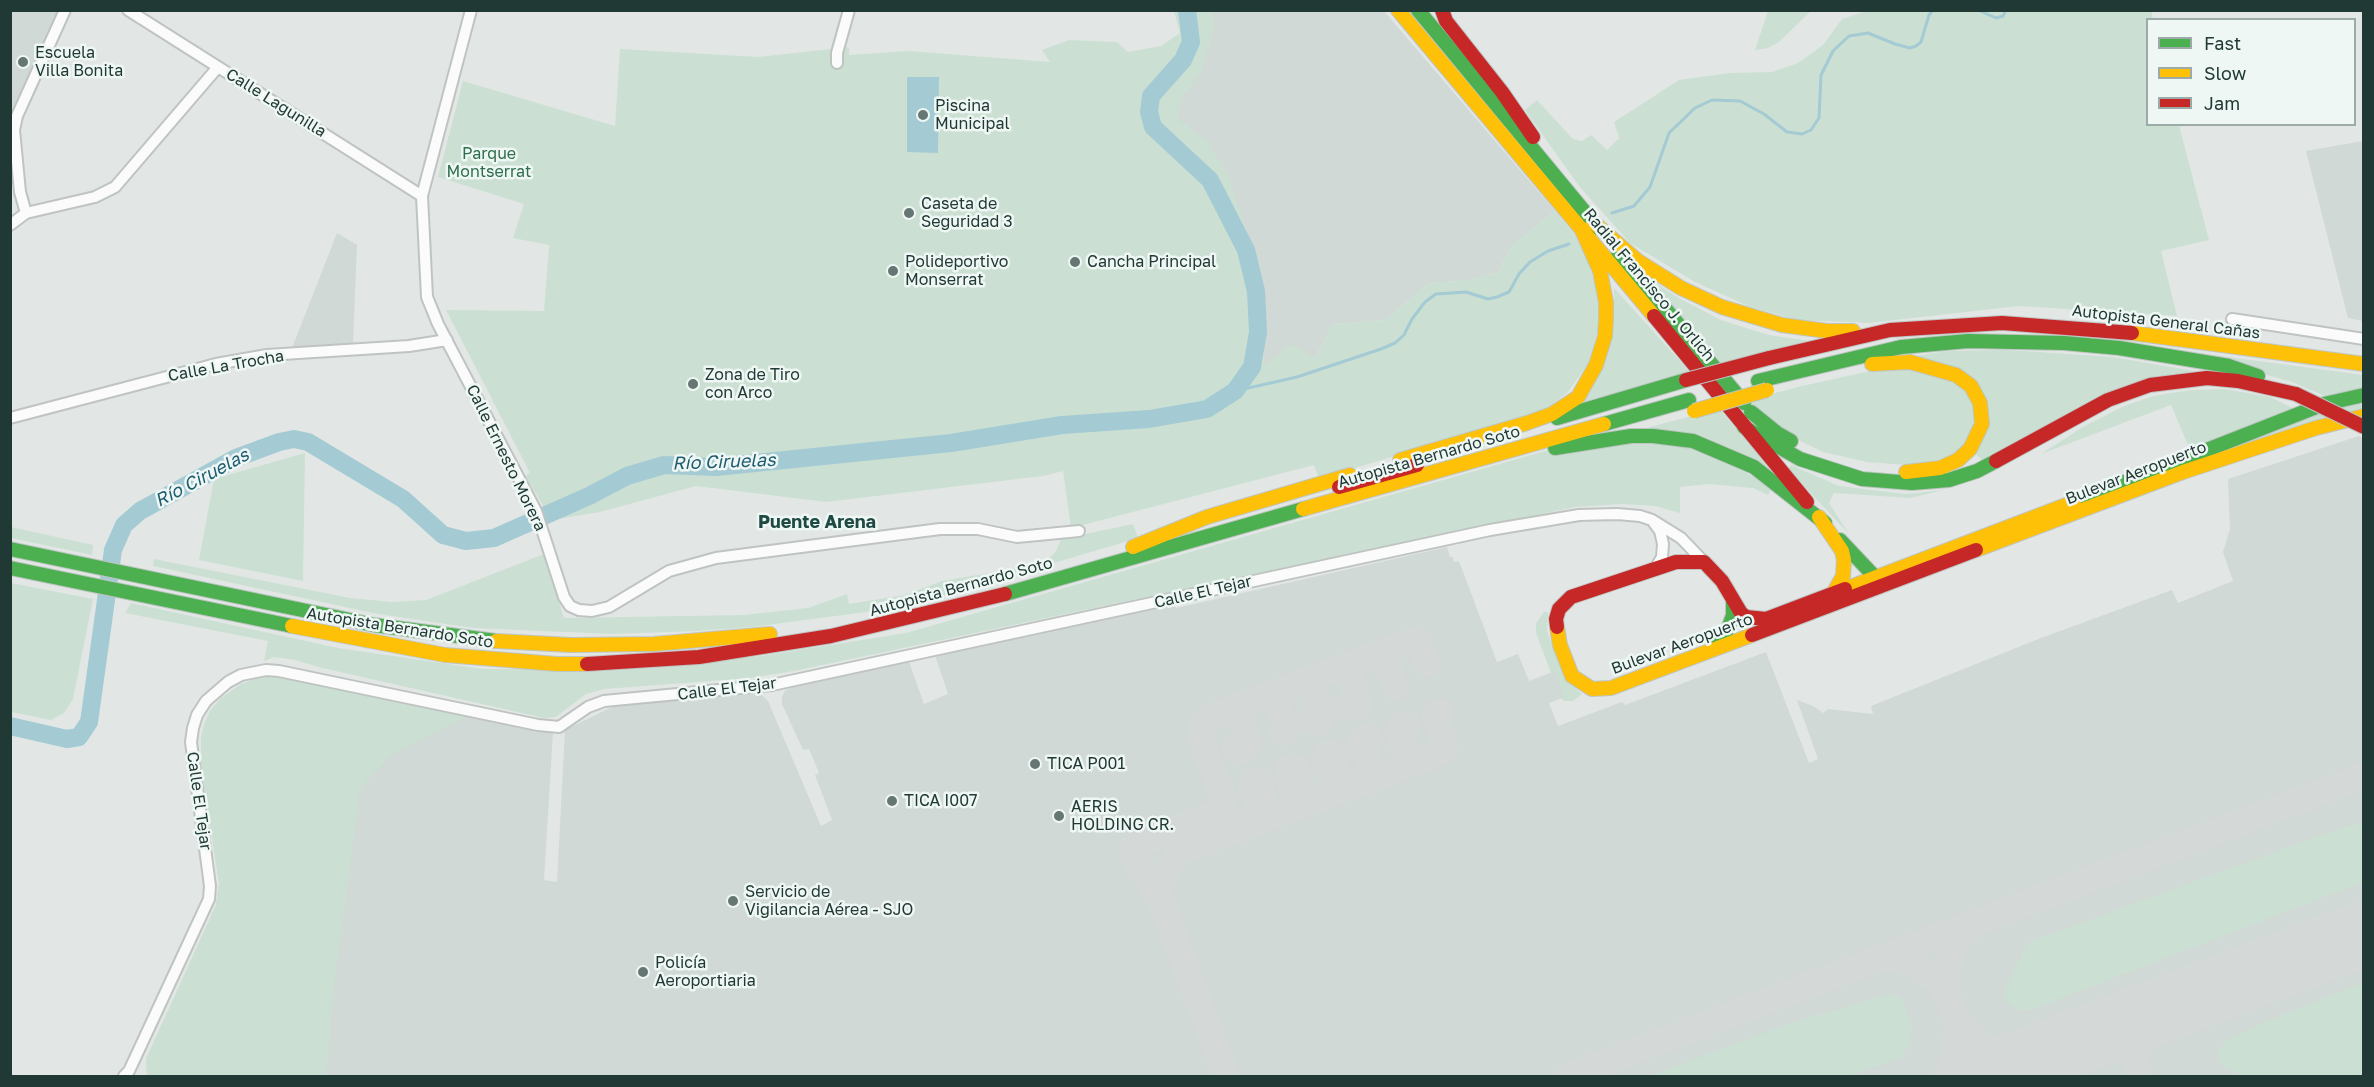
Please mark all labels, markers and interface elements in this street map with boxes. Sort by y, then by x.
legend [2146,18,2356,126]
text: Fast [2204,32,2241,54]
place label: Escuela Villa Bonita [35,43,123,81]
marker: Escuela Villa Bonita [16,55,30,69]
text: Slow [2204,62,2246,84]
street label: Calle Lagunilla [222,65,330,141]
text: Jam [2204,92,2240,114]
place label: Piscina Municipal [935,96,1010,134]
marker: Piscina Municipal [916,108,930,122]
park label: Parque Montserrat [447,144,531,182]
place label: Caseta de Seguridad 3 [921,194,1013,232]
street label: Radial Francisco J. Orlich [1579,205,1719,365]
marker: Caseta de Seguridad 3 [902,206,916,220]
place label: Polideportivo Monserrat [905,252,1008,290]
place label: Cancha Principal [1087,252,1216,272]
marker: Cancha Principal [1068,255,1082,269]
marker: Polideportivo Monserrat [886,264,900,278]
street label: Autopista General Cañas [2071,301,2261,343]
street label: Calle La Trocha [167,346,285,386]
place label: Zona de Tiro con Arco [705,365,800,403]
marker: Zona de Tiro con Arco [686,377,700,391]
street label: Calle Ernesto Morera [462,382,550,534]
street label: Autopista Bernardo Soto [1336,422,1522,492]
street label: Bulevar Aeropuerto [2063,437,2209,509]
water label: Río Ciruelas [151,444,253,512]
water label: Río Ciruelas [672,449,776,475]
district label: Puente Arena [758,511,876,533]
street label: Autopista Bernardo Soto [867,553,1055,621]
street label: Calle El Tejar [1152,571,1254,613]
street label: Autopista Bernardo Soto [305,604,495,652]
street label: Bulevar Aeropuerto [1609,610,1755,678]
street label: Calle El Tejar [676,673,778,705]
street label: Calle El Tejar [183,750,215,852]
place label: TICA P001 [1047,754,1125,774]
marker: TICA P001 [1028,757,1042,771]
place label: TICA I007 [904,791,978,811]
marker: TICA I007 [885,794,899,808]
place label: AERIS HOLDING CR. [1071,797,1174,835]
marker: AERIS HOLDING CR. [1052,809,1066,823]
place label: Servicio de Vigilancia Aérea - SJO [745,882,913,920]
marker: Servicio de Vigilancia Aérea - SJO [726,894,740,908]
place label: Policía Aeroportiaria [655,953,756,991]
marker: Policía Aeroportiaria [636,965,650,979]

